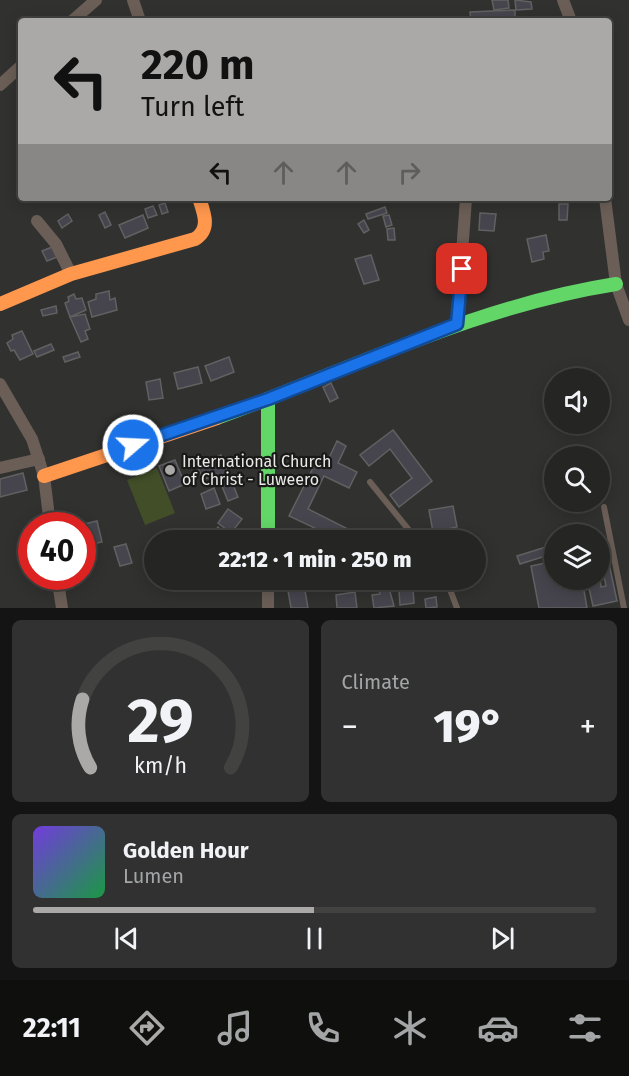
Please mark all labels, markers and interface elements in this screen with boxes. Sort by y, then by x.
text: 220 m [141,40,254,90]
icon: left [42,42,120,120]
text: Turn left [141,91,244,123]
icon: left [204,156,237,189]
icon: ahead [267,156,300,189]
icon: ahead [330,156,363,189]
icon: right [393,156,426,189]
pin [436,243,487,294]
icon: arrive [445,252,478,285]
map controls [544,368,610,590]
button: sound [544,368,610,434]
position arrow [101,413,165,477]
button: search [544,446,610,512]
place label: International Church of Christ - Luweero [182,452,331,489]
marker: International Church of Christ - Luweero [163,463,177,477]
speed limit sign: 40 [18,512,96,590]
button: layers [544,524,610,590]
text: 22:12 · 1 min · 250 m [218,546,412,573]
text: Climate [342,670,410,694]
text: 29 [127,684,194,759]
text: 19° [434,700,504,754]
text: − [342,707,358,747]
text: + [580,707,596,747]
text: km/h [134,753,187,779]
text: Golden Hour [123,837,249,864]
text: Lumen [123,864,184,888]
icon: previous [110,922,143,955]
icon: pause [298,922,331,955]
icon: next [486,922,519,955]
icon: directions [126,1007,168,1049]
icon: music [214,1007,256,1049]
icon: phone [302,1007,344,1049]
icon: climate [389,1007,431,1049]
icon: car [477,1007,519,1049]
icon: filters [564,1007,606,1049]
text: 22:11 [23,1012,81,1044]

